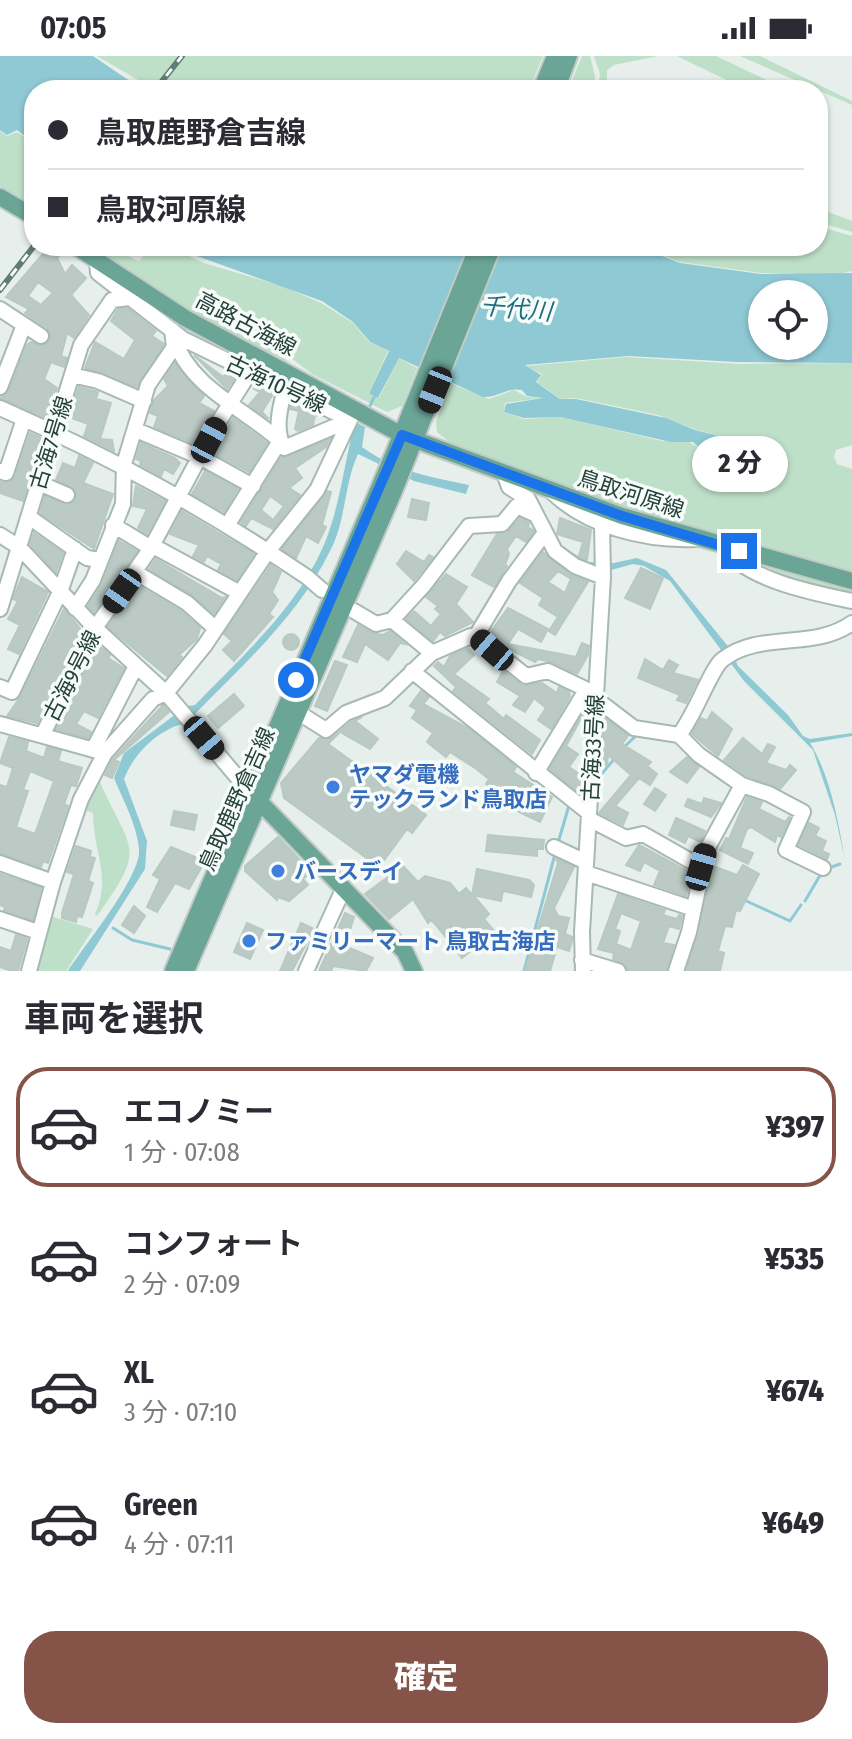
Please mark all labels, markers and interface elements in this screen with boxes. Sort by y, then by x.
text: 07:05 [40,10,107,46]
text: 鳥取鹿野倉吉線 [96,115,306,151]
text: 鳥取河原線 [96,192,246,228]
map controls [748,280,828,360]
button: locate [748,280,828,360]
street label: 高路古海線 [191,286,301,362]
water label: 千代川 [479,292,556,326]
street label: 古海10号線 [221,349,331,419]
car [415,363,455,417]
street label: 古海7号線 [24,393,78,493]
car [187,413,231,467]
callout: 2 分 [691,435,787,491]
text: 2 分 [718,448,762,479]
street label: 鳥取河原線 [575,464,687,524]
route end [721,533,757,569]
car [98,564,146,618]
car [466,625,518,675]
street label: 古海9号線 [38,626,106,726]
route start [278,662,314,698]
street label: 古海33号線 [577,693,609,803]
car [179,712,229,764]
street label: 鳥取鹿野倉吉線 [193,723,281,875]
place label: ヤマダ電機 テックランド鳥取店 [349,761,547,813]
marker: ヤマダ電機 テックランド鳥取店 [324,778,342,796]
car [683,841,719,893]
place label: バースデイ [294,858,403,885]
marker: バースデイ [269,862,287,880]
place label: ファミリーマート 鳥取古海店 [265,928,556,955]
marker: ファミリーマート 鳥取古海店 [240,932,258,950]
text: 車両を選択 [24,997,204,1041]
icon: car [28,1091,100,1163]
text: エコノミー [124,1094,274,1130]
text: ¥397 [766,1109,824,1145]
text: 1 分 · 07:08 [124,1137,240,1168]
icon: car [28,1223,100,1295]
text: コンフォート [124,1226,303,1262]
text: ¥535 [764,1241,824,1277]
text: 2 分 · 07:09 [124,1269,240,1300]
icon: car [28,1355,100,1427]
text: XL [124,1355,154,1391]
text: ¥674 [766,1373,824,1409]
text: 3 分 · 07:10 [124,1397,237,1428]
icon: car [28,1487,100,1559]
text: Green [124,1487,198,1523]
text: ¥649 [762,1505,824,1541]
text: 4 分 · 07:11 [124,1529,234,1560]
button: 確定 [24,1631,828,1723]

